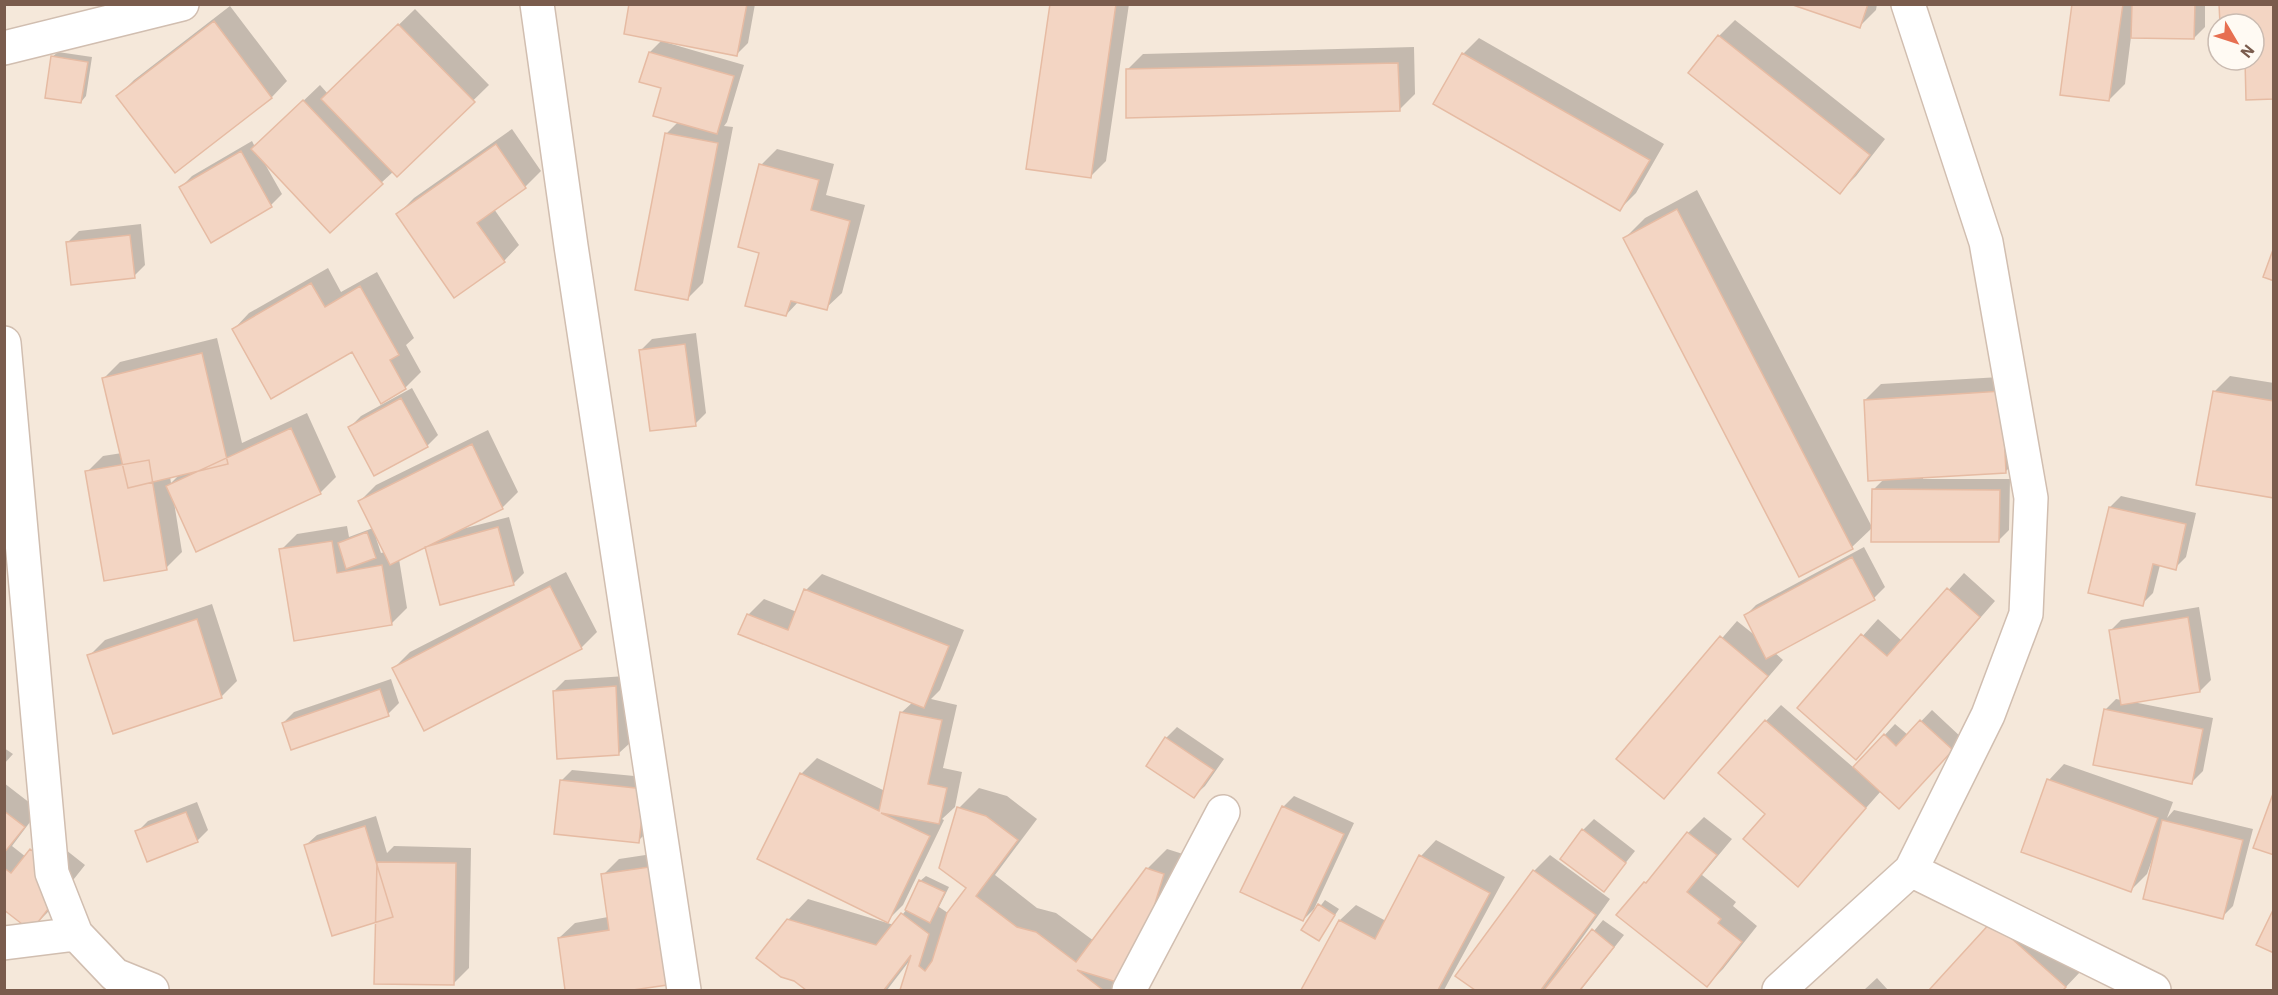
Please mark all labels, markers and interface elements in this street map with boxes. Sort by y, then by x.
north arrow [2206,12,2266,72]
text: N [2236,41,2259,62]

